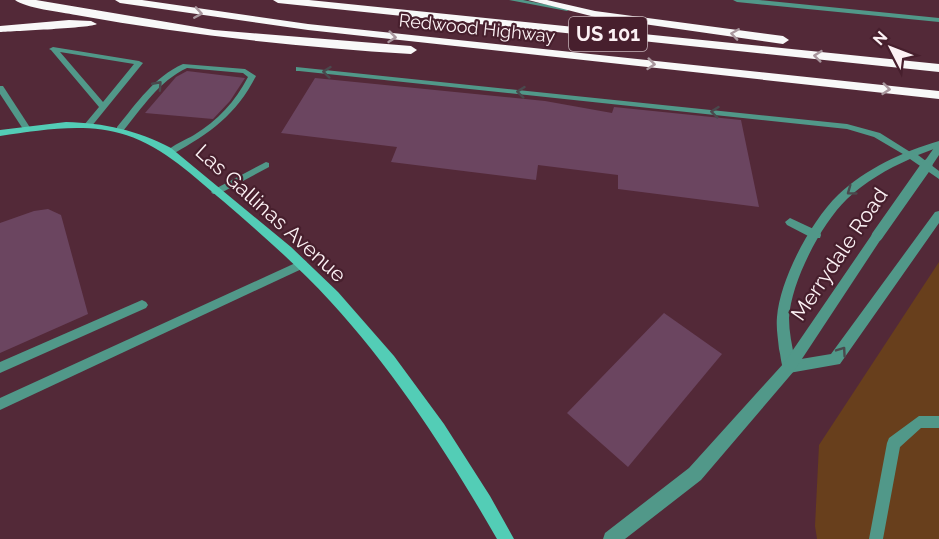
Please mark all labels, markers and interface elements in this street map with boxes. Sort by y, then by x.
one-way arrow [194,7,203,19]
street label: Redwood Highway [398,9,556,47]
road number: US 101 [569,17,647,51]
north arrow [861,18,921,78]
text: N [869,27,891,49]
one-way arrow [731,28,740,41]
one-way arrow [387,30,397,42]
one-way arrow [814,50,823,63]
one-way arrow [646,57,655,70]
one-way arrow [323,66,332,79]
one-way arrow [151,81,162,91]
one-way arrow [882,82,891,95]
one-way arrow [517,86,526,99]
one-way arrow [711,106,720,119]
street label: Las Gallinas Avenue [191,139,351,287]
street label: Merrydale Road [785,183,893,325]
one-way arrow [847,184,858,195]
one-way arrow [835,346,846,357]

